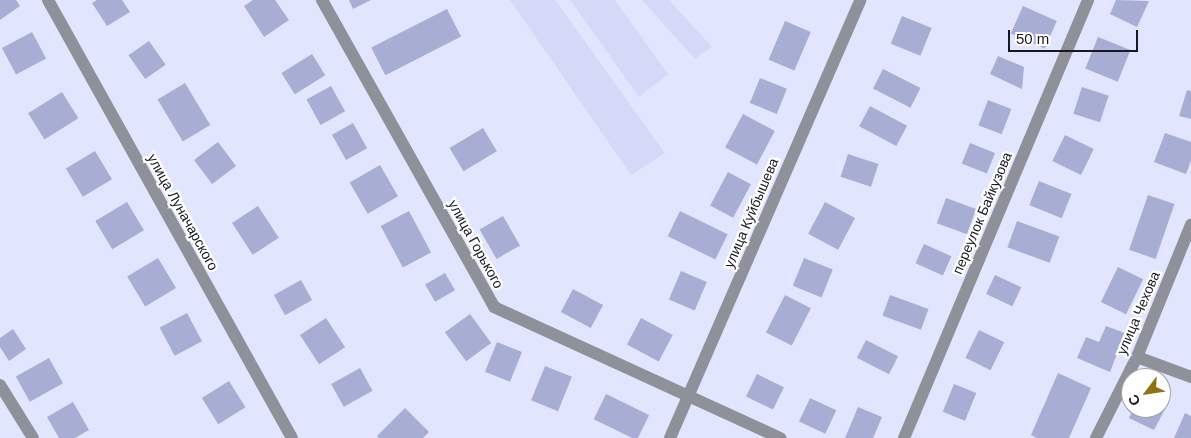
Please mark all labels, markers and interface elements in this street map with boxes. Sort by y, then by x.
scale bar [1011,20,1141,52]
text: 50 m [1016,30,1049,47]
street label: переулок Байкузова [949,150,1015,276]
street label: улица Луначарского [144,151,222,273]
street label: улица Куйбышева [720,156,782,270]
street label: улица Горького [445,197,507,291]
street label: улица Чехова [1113,269,1163,357]
north arrow [1121,368,1171,418]
text: С [1125,392,1143,409]

